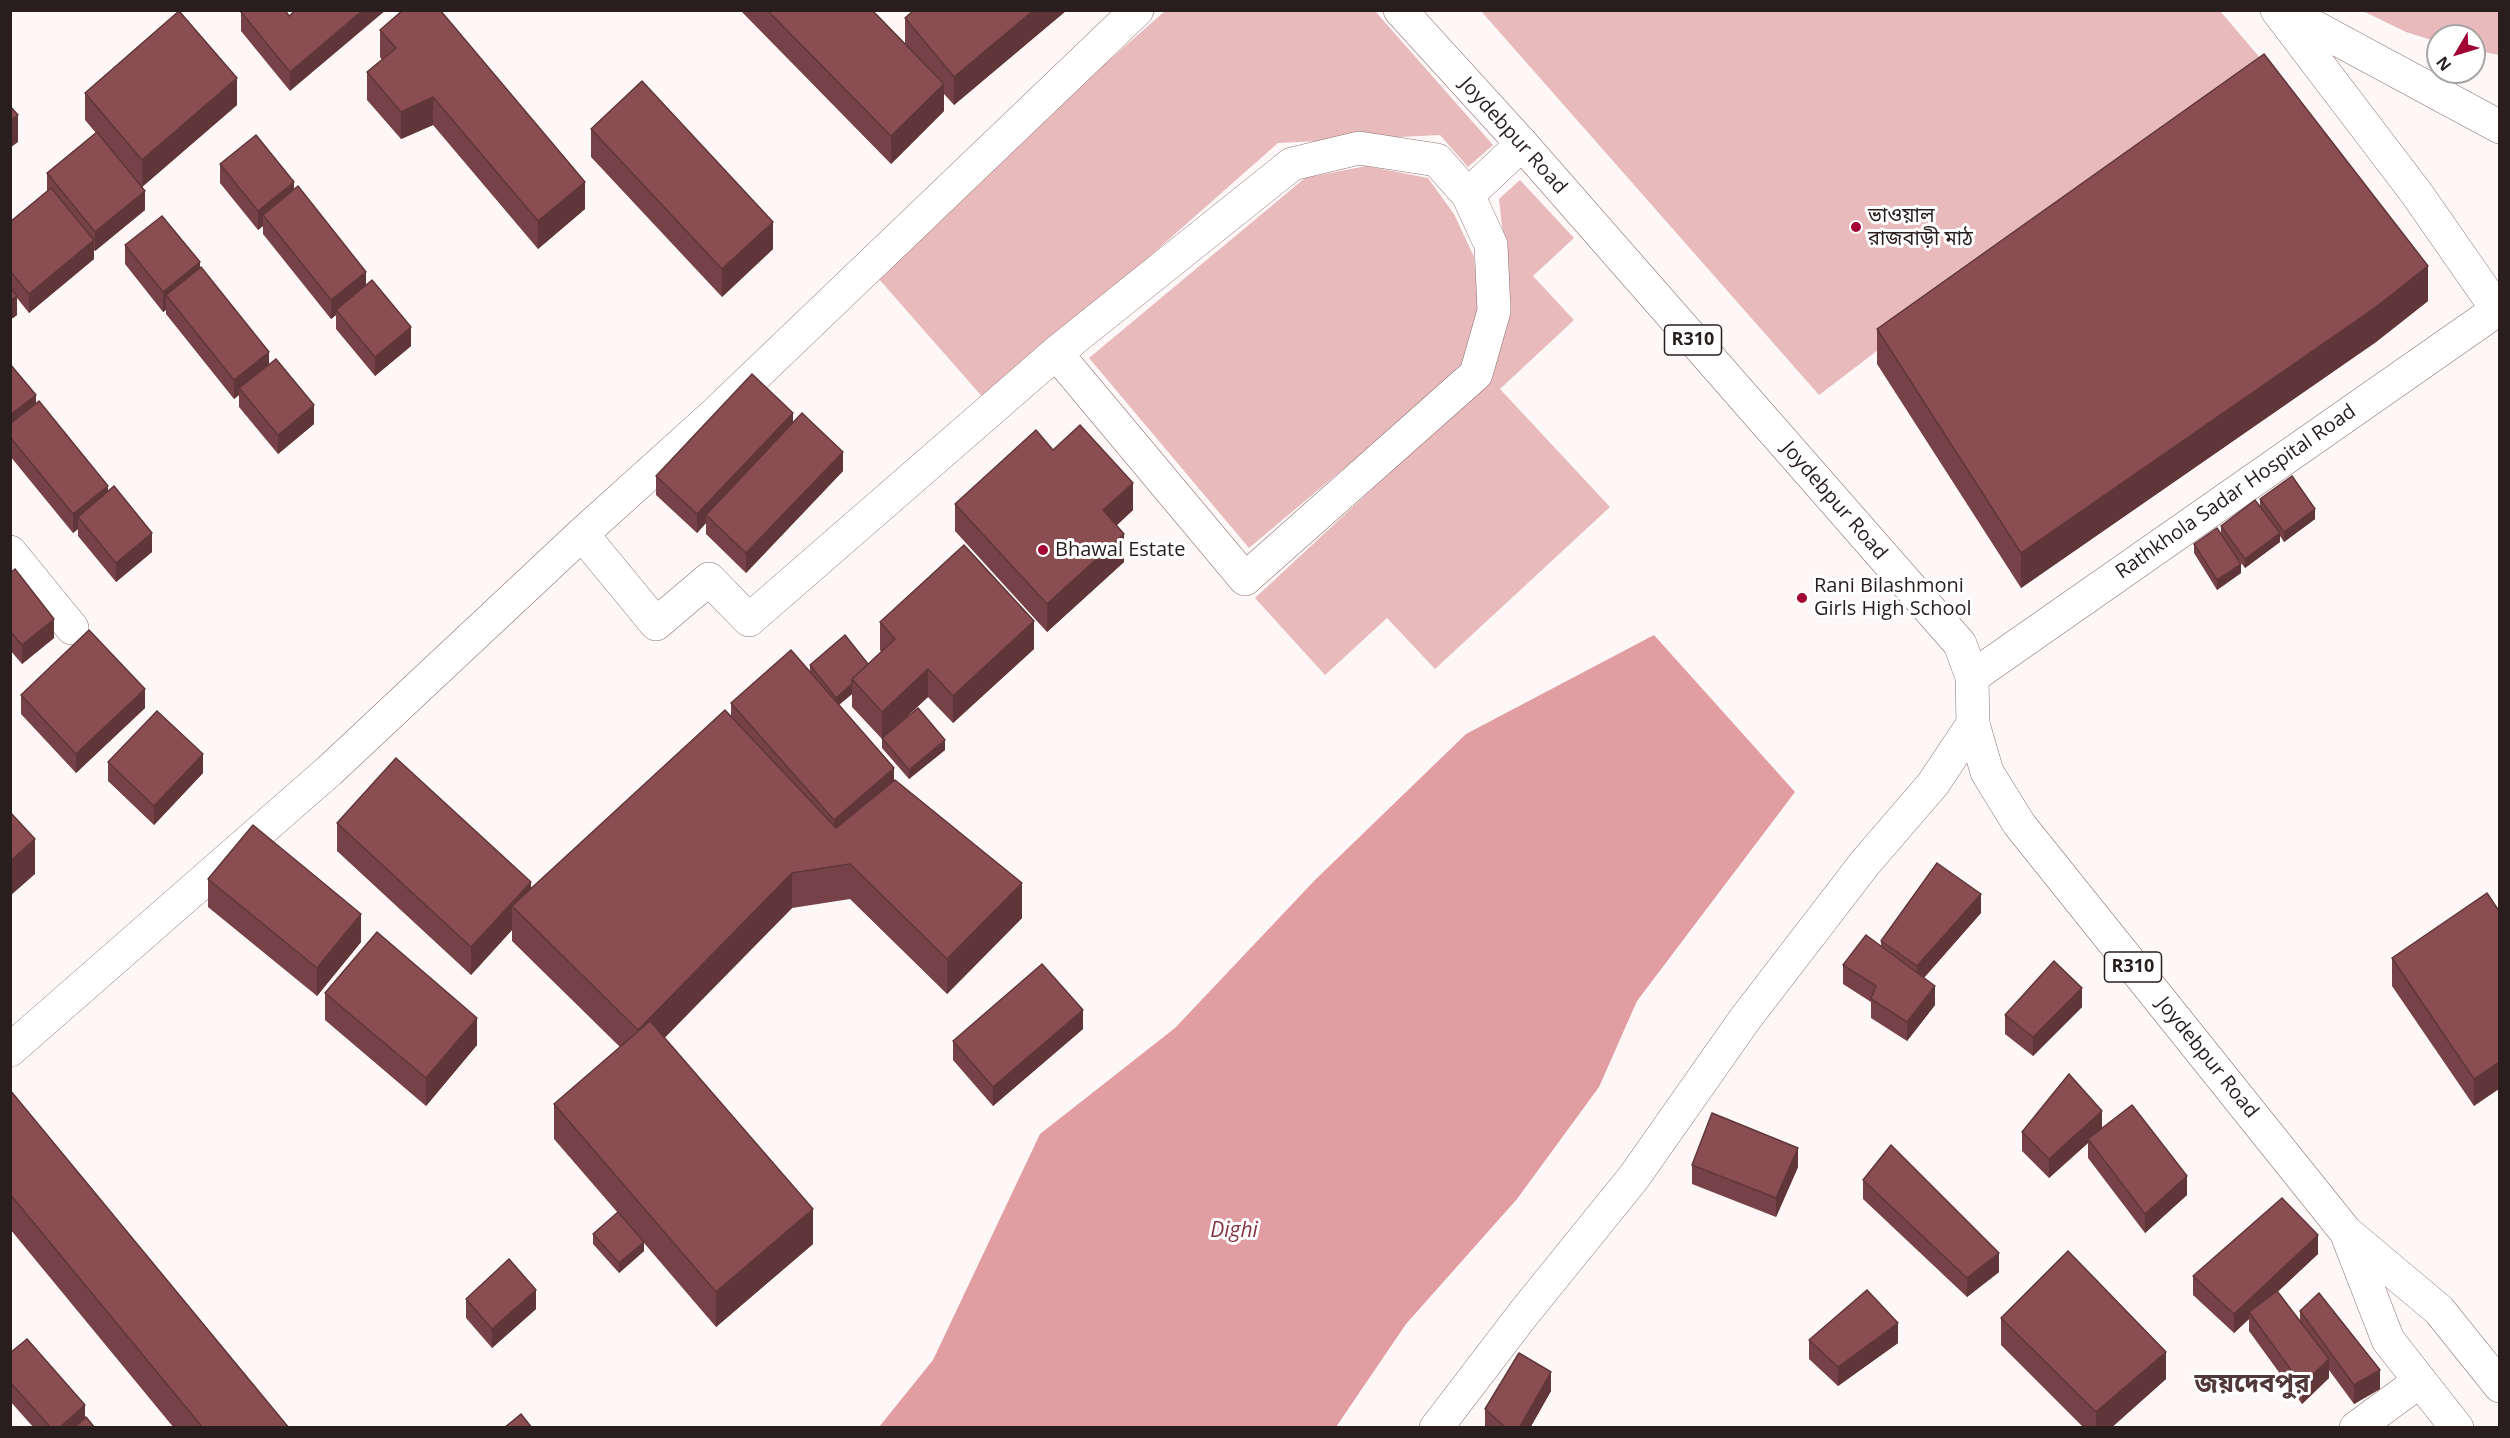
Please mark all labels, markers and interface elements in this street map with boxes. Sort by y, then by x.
north arrow [2426,24,2486,84]
text: N [2431,52,2456,76]
street label: Joydebpur Road [1454,73,1572,199]
place label: ভাওয়াল রাজবাড়ী মাঠ [1868,204,1973,251]
marker: ভাওয়াল রাজবাড়ী মাঠ [1849,220,1863,234]
road number: R310 [1664,325,1722,355]
street label: Rathkhola Sadar Hospital Road [2111,400,2361,584]
street label: Joydebpur Road [1776,437,1892,565]
place label: Bhawal Estate [1055,538,1185,562]
marker: Bhawal Estate [1036,543,1050,557]
place label: Rani Bilashmoni Girls High School [1814,574,1972,621]
marker: Rani Bilashmoni Girls High School [1795,591,1809,605]
road number: R310 [2104,952,2162,982]
street label: Joydebpur Road [2151,993,2263,1123]
water label: Dighi [1210,1218,1258,1244]
district label: জয়দেবপুর [2194,1369,2310,1401]

